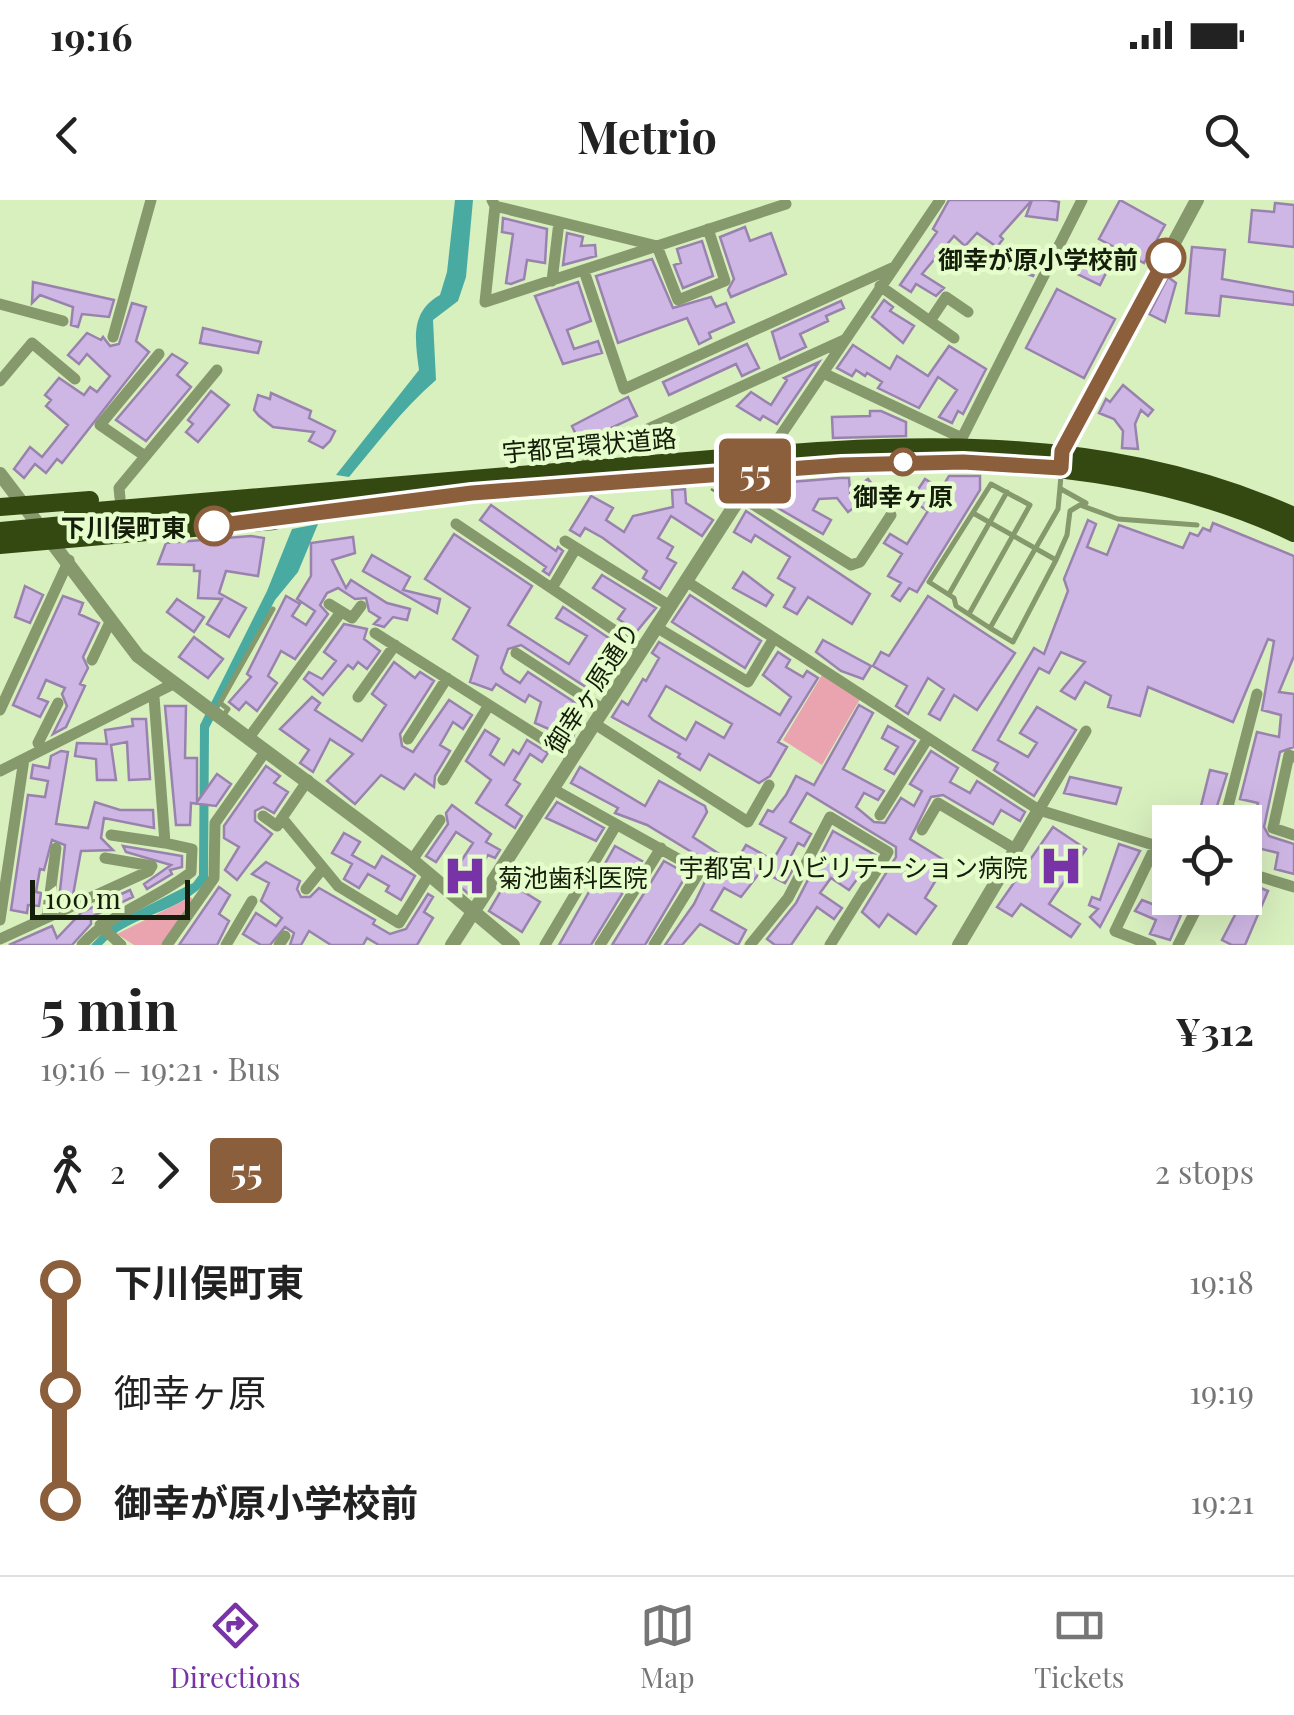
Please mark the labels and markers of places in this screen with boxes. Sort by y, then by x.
marker: 御幸が原小学校前 [1147,239,1185,277]
place label: 御幸が原小学校前 [938,242,1138,275]
marker: 御幸ヶ原 [890,449,916,475]
place label: 御幸ヶ原 [853,479,953,512]
marker: 下川俣町東 [195,507,233,545]
place label: 下川俣町東 [61,510,186,543]
hospital icon: 宇都宮リハビリテーション病院 [1037,842,1085,890]
place label: 宇都宮リハビリテーション病院 [678,850,1028,883]
hospital icon: 菊池歯科医院 [441,852,489,900]
place label: 菊池歯科医院 [498,860,648,893]

